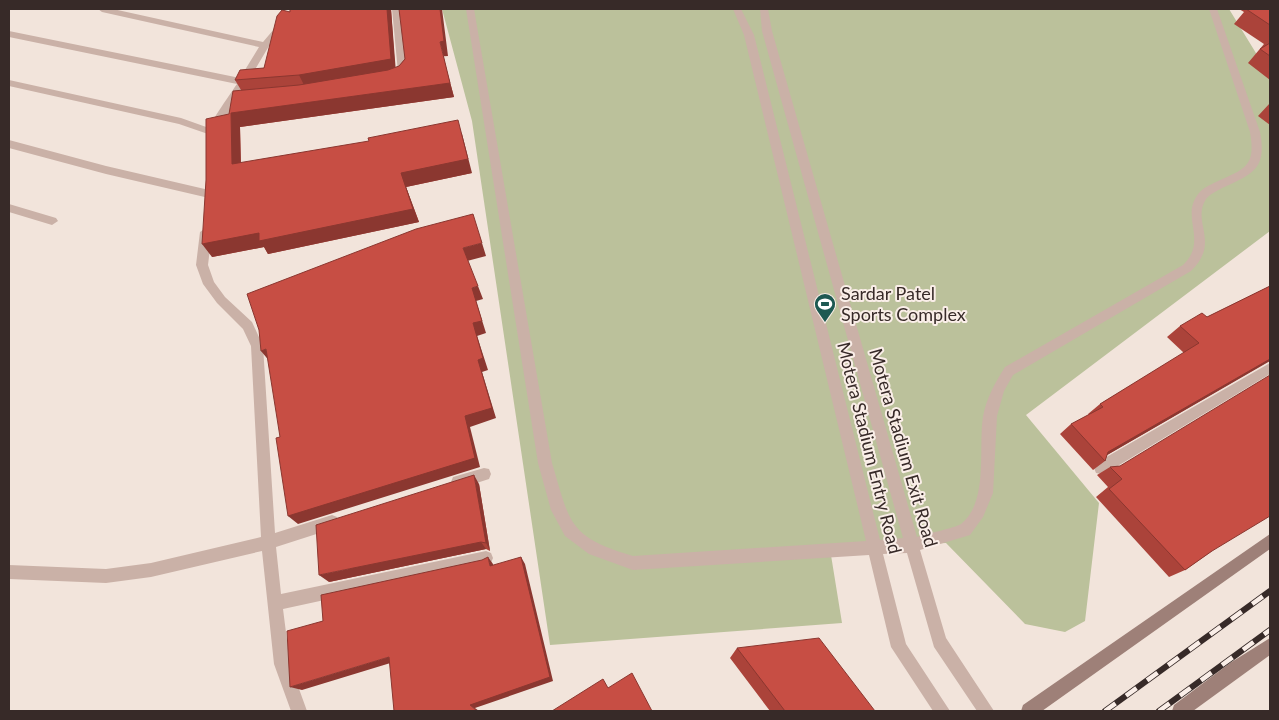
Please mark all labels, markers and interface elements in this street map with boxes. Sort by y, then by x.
place label: Sardar Patel Sports Complex [841,282,966,325]
sports icon: Sardar Patel Sports Complex [813,292,837,323]
street label: Motera Stadium Entry Road [833,340,907,556]
street label: Motera Stadium Exit Road [865,346,943,550]

